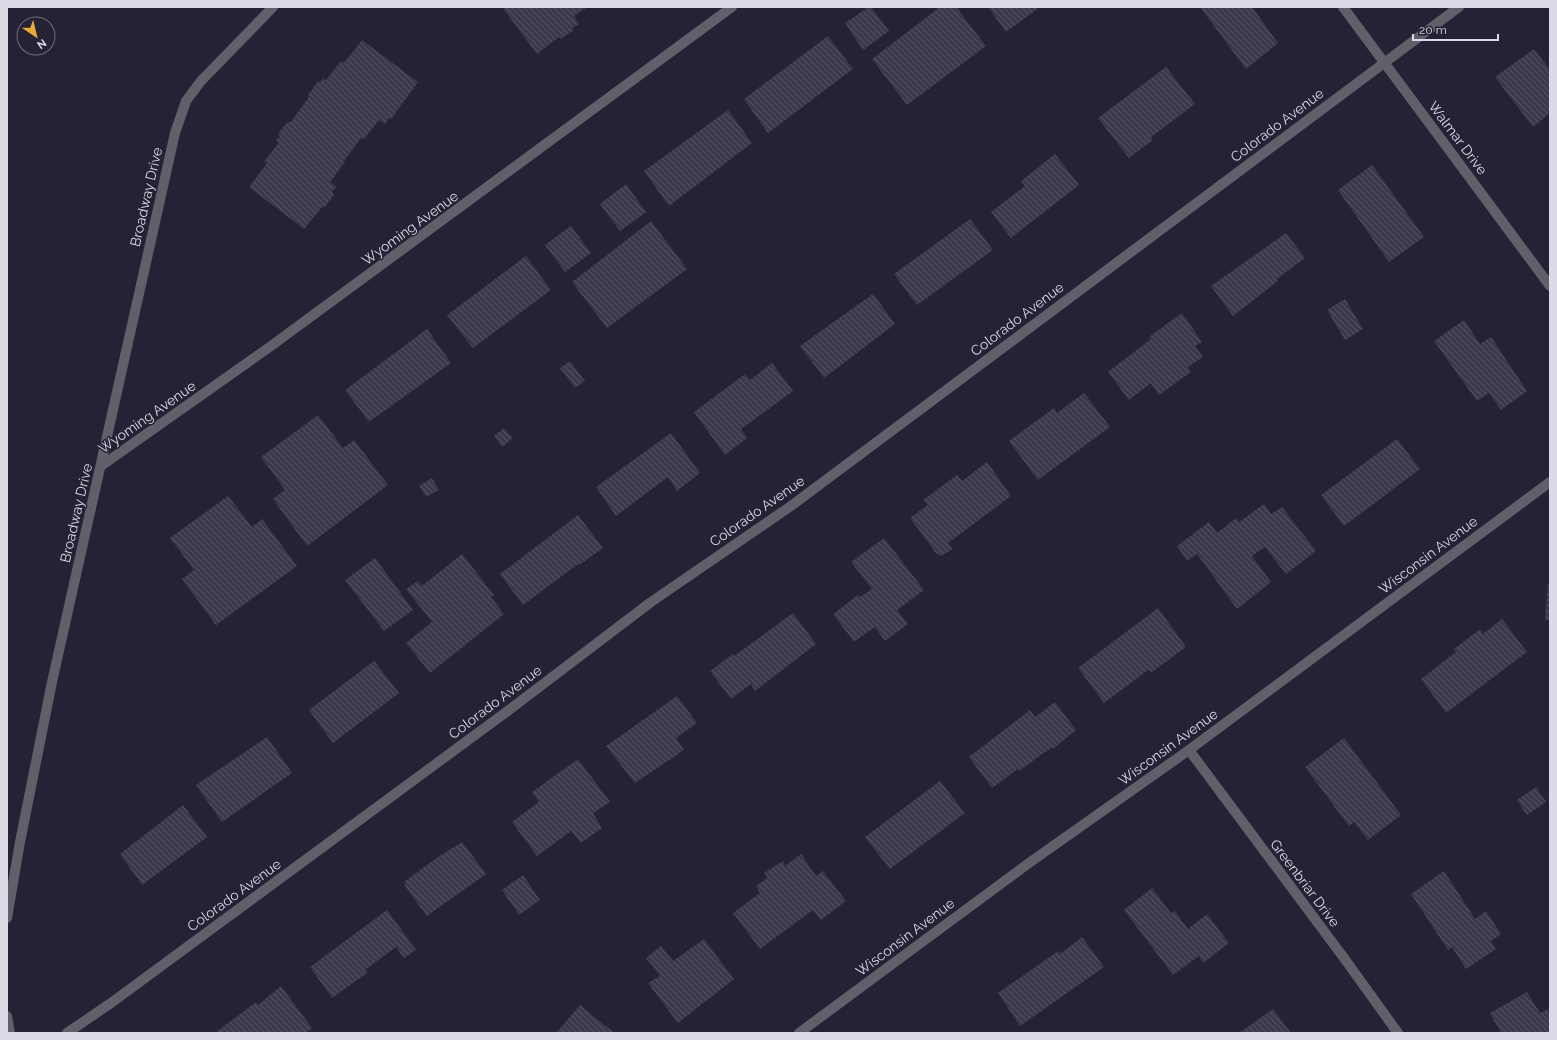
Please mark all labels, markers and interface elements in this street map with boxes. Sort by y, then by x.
north arrow [16,16,56,56]
scale bar [1413,16,1498,42]
text: 20 m [1419,23,1447,37]
text: N [34,36,49,52]
street label: Colorado Avenue [1228,85,1326,165]
street label: Walmar Drive [1425,98,1491,178]
street label: Broadway Drive [127,146,165,248]
street label: Wyoming Avenue [359,188,461,268]
street label: Colorado Avenue [968,279,1066,359]
street label: Wyoming Avenue [95,377,199,457]
street label: Broadway Drive [57,462,95,564]
street label: Colorado Avenue [707,472,807,550]
street label: Wisconsin Avenue [1376,513,1480,597]
street label: Colorado Avenue [446,662,544,742]
street label: Wisconsin Avenue [1115,706,1221,788]
street label: Greenbriar Drive [1267,836,1343,930]
street label: Colorado Avenue [184,856,284,934]
street label: Wisconsin Avenue [853,895,957,979]

